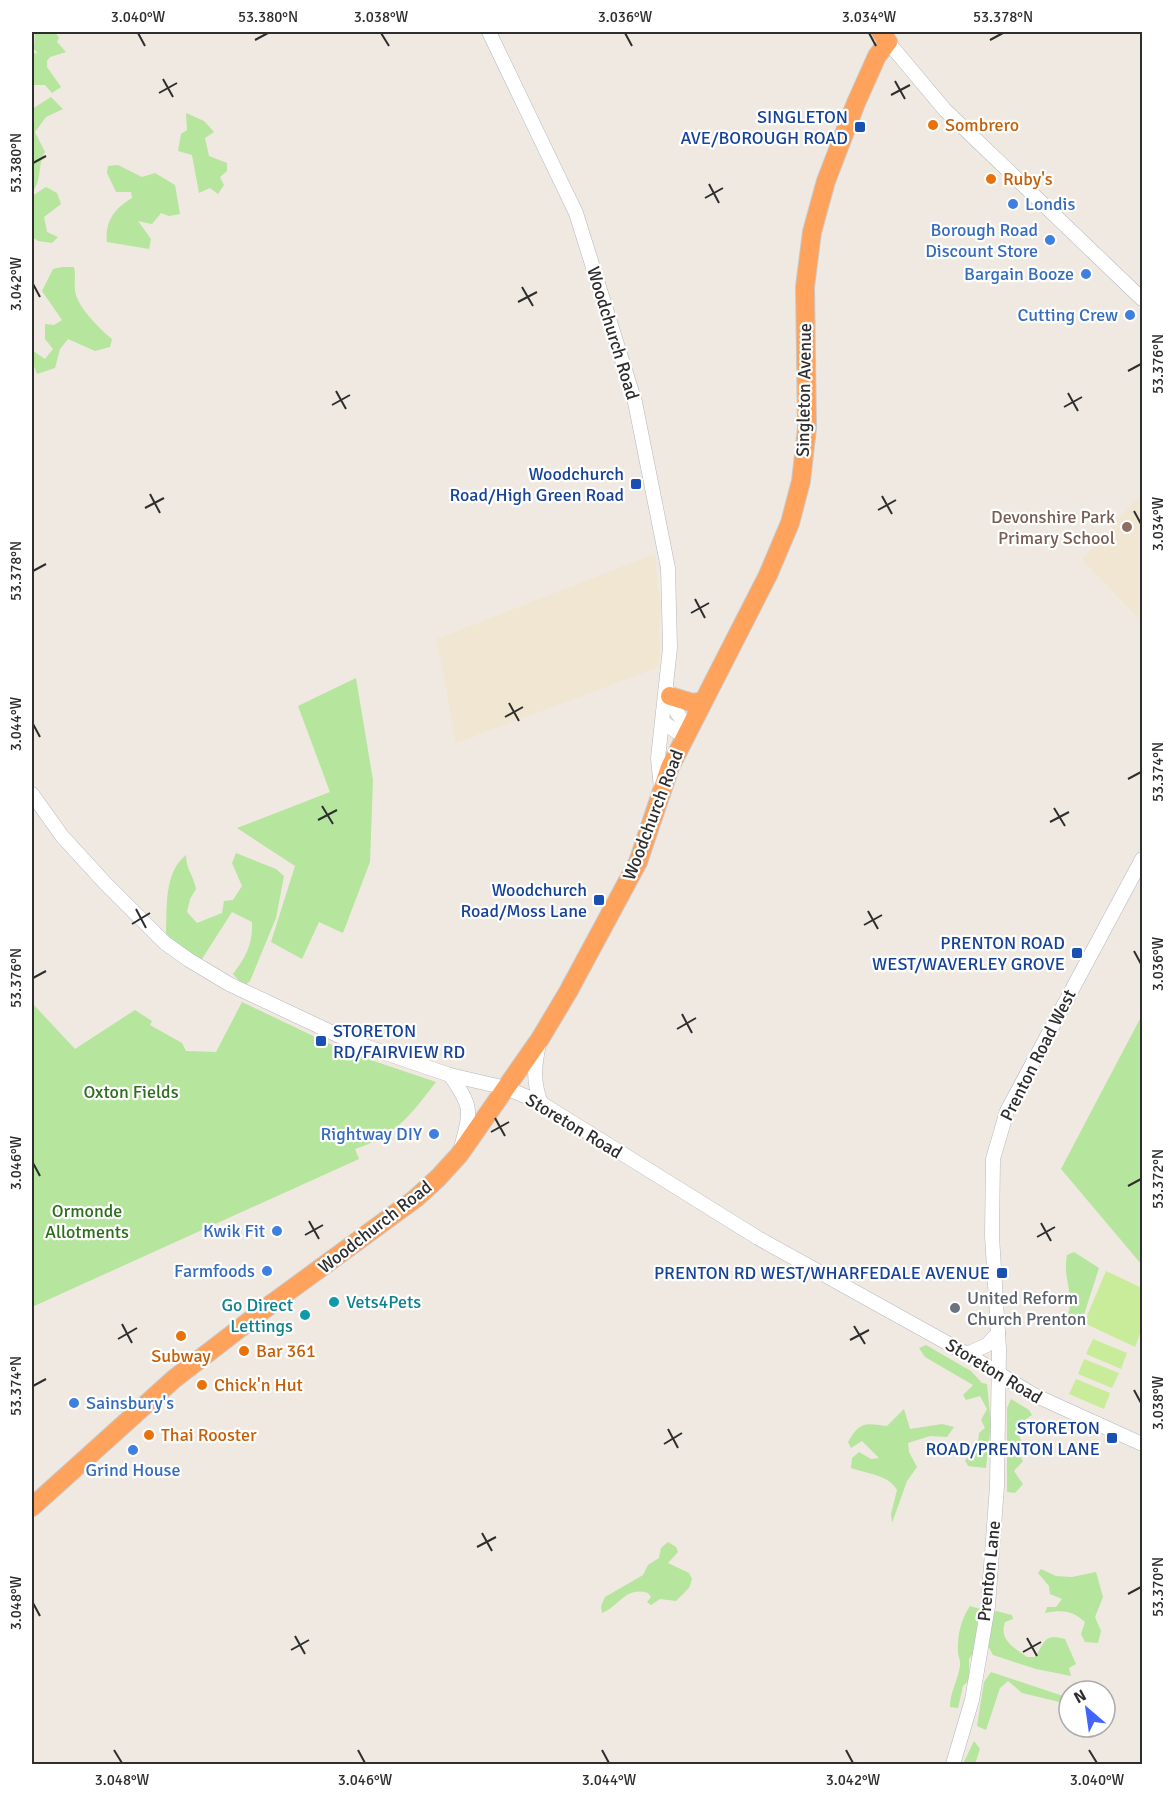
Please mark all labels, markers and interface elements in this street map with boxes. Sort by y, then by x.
text: 3.040°W [111,8,166,26]
text: 53.380°N [238,8,298,26]
text: 3.038°W [354,8,409,26]
text: 3.036°W [598,8,653,26]
text: 3.034°W [842,8,897,26]
text: 53.378°N [973,8,1033,26]
place label: SINGLETON AVE/BOROUGH ROAD [680,106,848,149]
place label: Sombrero [945,114,1019,136]
marker: Sombrero [926,118,940,132]
marker: SINGLETON AVE/BOROUGH ROAD [853,120,867,134]
text: 53.380°N [7,133,25,193]
place label: Ruby's [1003,168,1053,190]
marker: Ruby's [984,172,998,186]
place label: Londis [1025,193,1075,215]
marker: Londis [1006,197,1020,211]
place label: Borough Road Discount Store [925,219,1038,262]
marker: Borough Road Discount Store [1043,233,1057,247]
text: 3.042°W [7,256,25,311]
place label: Bargain Booze [964,263,1074,285]
street label: Woodchurch Road [582,264,644,402]
marker: Bargain Booze [1079,267,1093,281]
place label: Cutting Crew [1018,304,1118,326]
marker: Cutting Crew [1123,308,1137,322]
street label: Singleton Avenue [792,323,816,457]
text: 53.376°N [1149,334,1167,394]
place label: Woodchurch Road/High Green Road [449,463,624,506]
marker: Woodchurch Road/High Green Road [629,477,643,491]
text: 3.034°W [1149,496,1167,551]
place label: Devonshire Park Primary School [991,506,1115,549]
marker: Devonshire Park Primary School [1120,520,1134,534]
text: 53.378°N [7,541,25,601]
text: 3.044°W [7,696,25,751]
text: 53.374°N [1149,742,1167,802]
street label: Woodchurch Road [618,747,688,883]
place label: Woodchurch Road/Moss Lane [460,879,587,922]
marker: Woodchurch Road/Moss Lane [592,893,606,907]
place label: PRENTON ROAD WEST/WAVERLEY GROVE [872,932,1065,975]
text: 3.036°W [1149,936,1167,991]
marker: PRENTON ROAD WEST/WAVERLEY GROVE [1070,946,1084,960]
text: 53.376°N [7,948,25,1008]
street label: Prenton Road West [995,986,1081,1124]
place label: STORETON RD/FAIRVIEW RD [333,1020,465,1063]
marker: STORETON RD/FAIRVIEW RD [314,1034,328,1048]
park label: Oxton Fields [83,1081,179,1103]
street label: Storeton Road [522,1089,626,1163]
place label: Rightway DIY [320,1123,422,1145]
marker: Rightway DIY [427,1127,441,1141]
text: 3.046°W [7,1135,25,1190]
text: 53.372°N [1149,1149,1167,1209]
street label: Woodchurch Road [314,1176,436,1278]
park label: Ormonde Allotments [45,1200,129,1243]
place label: Kwik Fit [203,1220,265,1242]
marker: Kwik Fit [270,1224,284,1238]
place label: Farmfoods [174,1260,255,1282]
place label: PRENTON RD WEST/WHARFEDALE AVENUE [654,1262,990,1284]
marker: Farmfoods [260,1264,274,1278]
marker: PRENTON RD WEST/WHARFEDALE AVENUE [995,1266,1009,1280]
place label: United Reform Church Prenton [967,1287,1086,1330]
place label: Vets4Pets [346,1291,421,1313]
place label: Go Direct Lettings [221,1294,293,1337]
marker: Vets4Pets [327,1295,341,1309]
marker: United Reform Church Prenton [948,1301,962,1315]
marker: Go Direct Lettings [298,1308,312,1322]
marker: Subway [174,1329,188,1343]
street label: Storeton Road [942,1334,1046,1408]
place label: Bar 361 [256,1340,316,1362]
marker: Bar 361 [237,1344,251,1358]
place label: Subway [151,1345,211,1367]
text: 53.374°N [7,1356,25,1416]
place label: Chick'n Hut [214,1374,303,1396]
text: 3.038°W [1149,1375,1167,1430]
marker: Chick'n Hut [195,1378,209,1392]
place label: Sainsbury's [86,1392,174,1414]
marker: Sainsbury's [67,1396,81,1410]
place label: STORETON ROAD/PRENTON LANE [926,1417,1100,1460]
place label: Thai Rooster [161,1424,257,1446]
marker: Thai Rooster [142,1428,156,1442]
marker: STORETON ROAD/PRENTON LANE [1105,1431,1119,1445]
marker: Grind House [126,1443,140,1457]
place label: Grind House [86,1459,180,1481]
street label: Prenton Lane [973,1519,1005,1623]
text: 53.370°N [1149,1557,1167,1617]
text: 3.048°W [7,1575,25,1630]
north arrow [1057,1679,1117,1739]
text: N [1070,1685,1090,1708]
text: 3.048°W [95,1771,150,1789]
text: 3.046°W [338,1771,393,1789]
text: 3.044°W [582,1771,637,1789]
text: 3.042°W [826,1771,881,1789]
text: 3.040°W [1070,1771,1125,1789]

